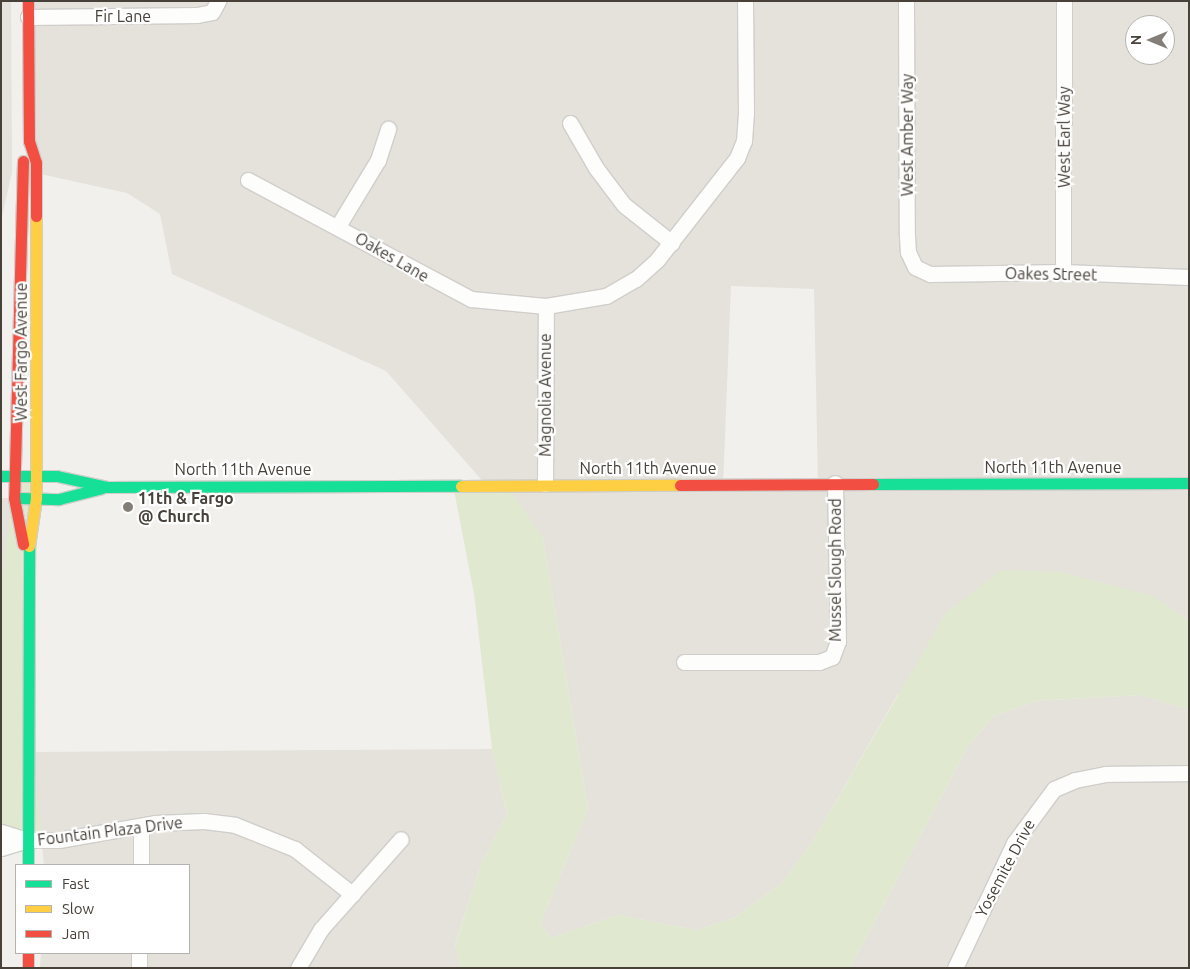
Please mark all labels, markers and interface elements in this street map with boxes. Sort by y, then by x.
street label: Fir Lane [95,6,151,26]
north arrow [1125,15,1175,65]
text: N [1128,35,1144,45]
street label: West Amber Way [897,74,917,196]
street label: West Earl Way [1054,86,1074,188]
street label: Oakes Lane [352,228,432,286]
street label: Oakes Street [1005,264,1097,284]
street label: West Fargo Avenue [11,283,31,421]
street label: Magnolia Avenue [535,333,555,457]
street label: North 11th Avenue [985,457,1121,477]
street label: North 11th Avenue [580,458,716,478]
street label: North 11th Avenue [175,459,311,479]
place label: 11th & Fargo @ Church [138,488,234,526]
street label: Mussel Slough Road [825,498,845,642]
marker: 11th & Fargo @ Church [122,501,134,513]
street label: Fountain Plaza Drive [36,813,184,849]
street label: Yosemite Drive [971,816,1039,920]
legend [15,864,190,954]
text: Fast [62,875,89,892]
text: Slow [62,900,94,917]
text: Jam [62,925,90,942]

